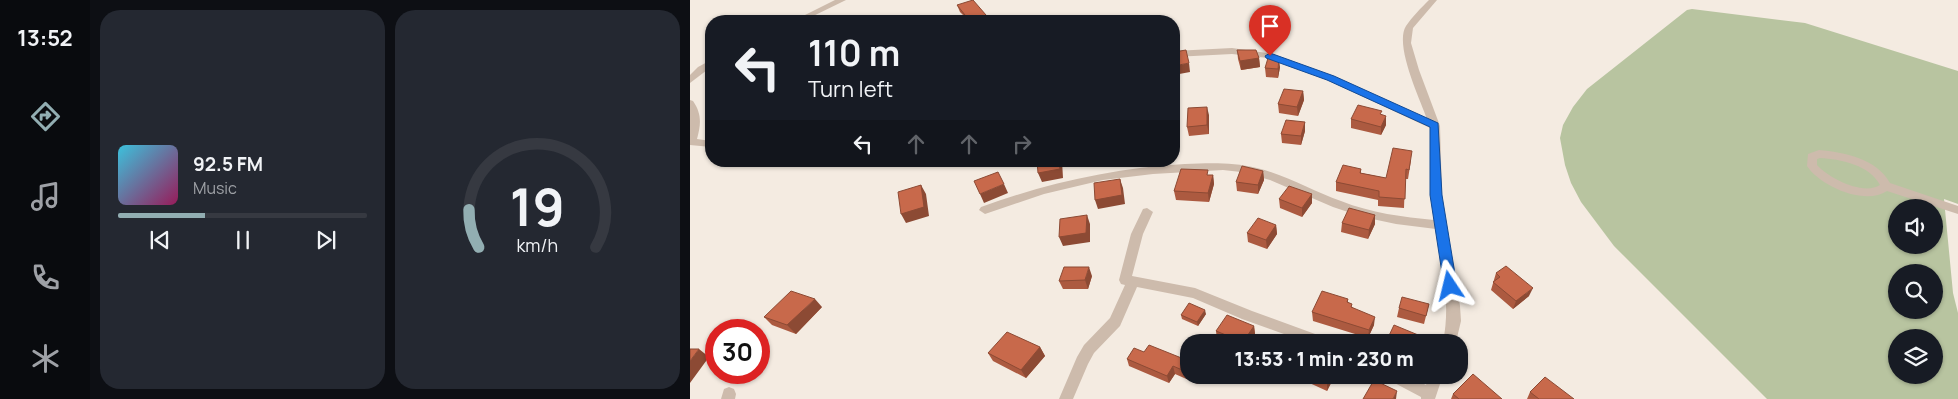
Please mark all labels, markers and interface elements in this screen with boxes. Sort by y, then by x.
pin [1249,5,1291,56]
icon: arrive [1256,12,1284,40]
text: 13:52 [17,23,73,53]
text: 110 m [808,29,900,77]
icon: left [725,35,790,100]
text: Turn left [808,74,893,104]
icon: directions [28,99,63,134]
icon: left [849,130,877,158]
icon: ahead [902,130,930,158]
icon: ahead [955,130,983,158]
icon: right [1008,130,1036,158]
text: 92.5 FM [193,151,263,177]
text: 19 [510,171,565,242]
text: Music [193,177,237,199]
icon: music [28,179,63,214]
map controls [1888,199,1943,384]
button: sound [1888,199,1943,254]
icon: previous [146,226,174,254]
icon: pause [229,226,257,254]
icon: next [312,226,340,254]
text: km/h [517,233,558,257]
position arrow [1423,259,1475,311]
icon: phone [28,260,63,295]
button: search [1888,264,1943,319]
speed limit sign: 30 [705,319,770,384]
button: layers [1888,329,1943,384]
icon: climate [28,341,63,376]
text: 13:53 · 1 min · 230 m [1234,346,1414,372]

